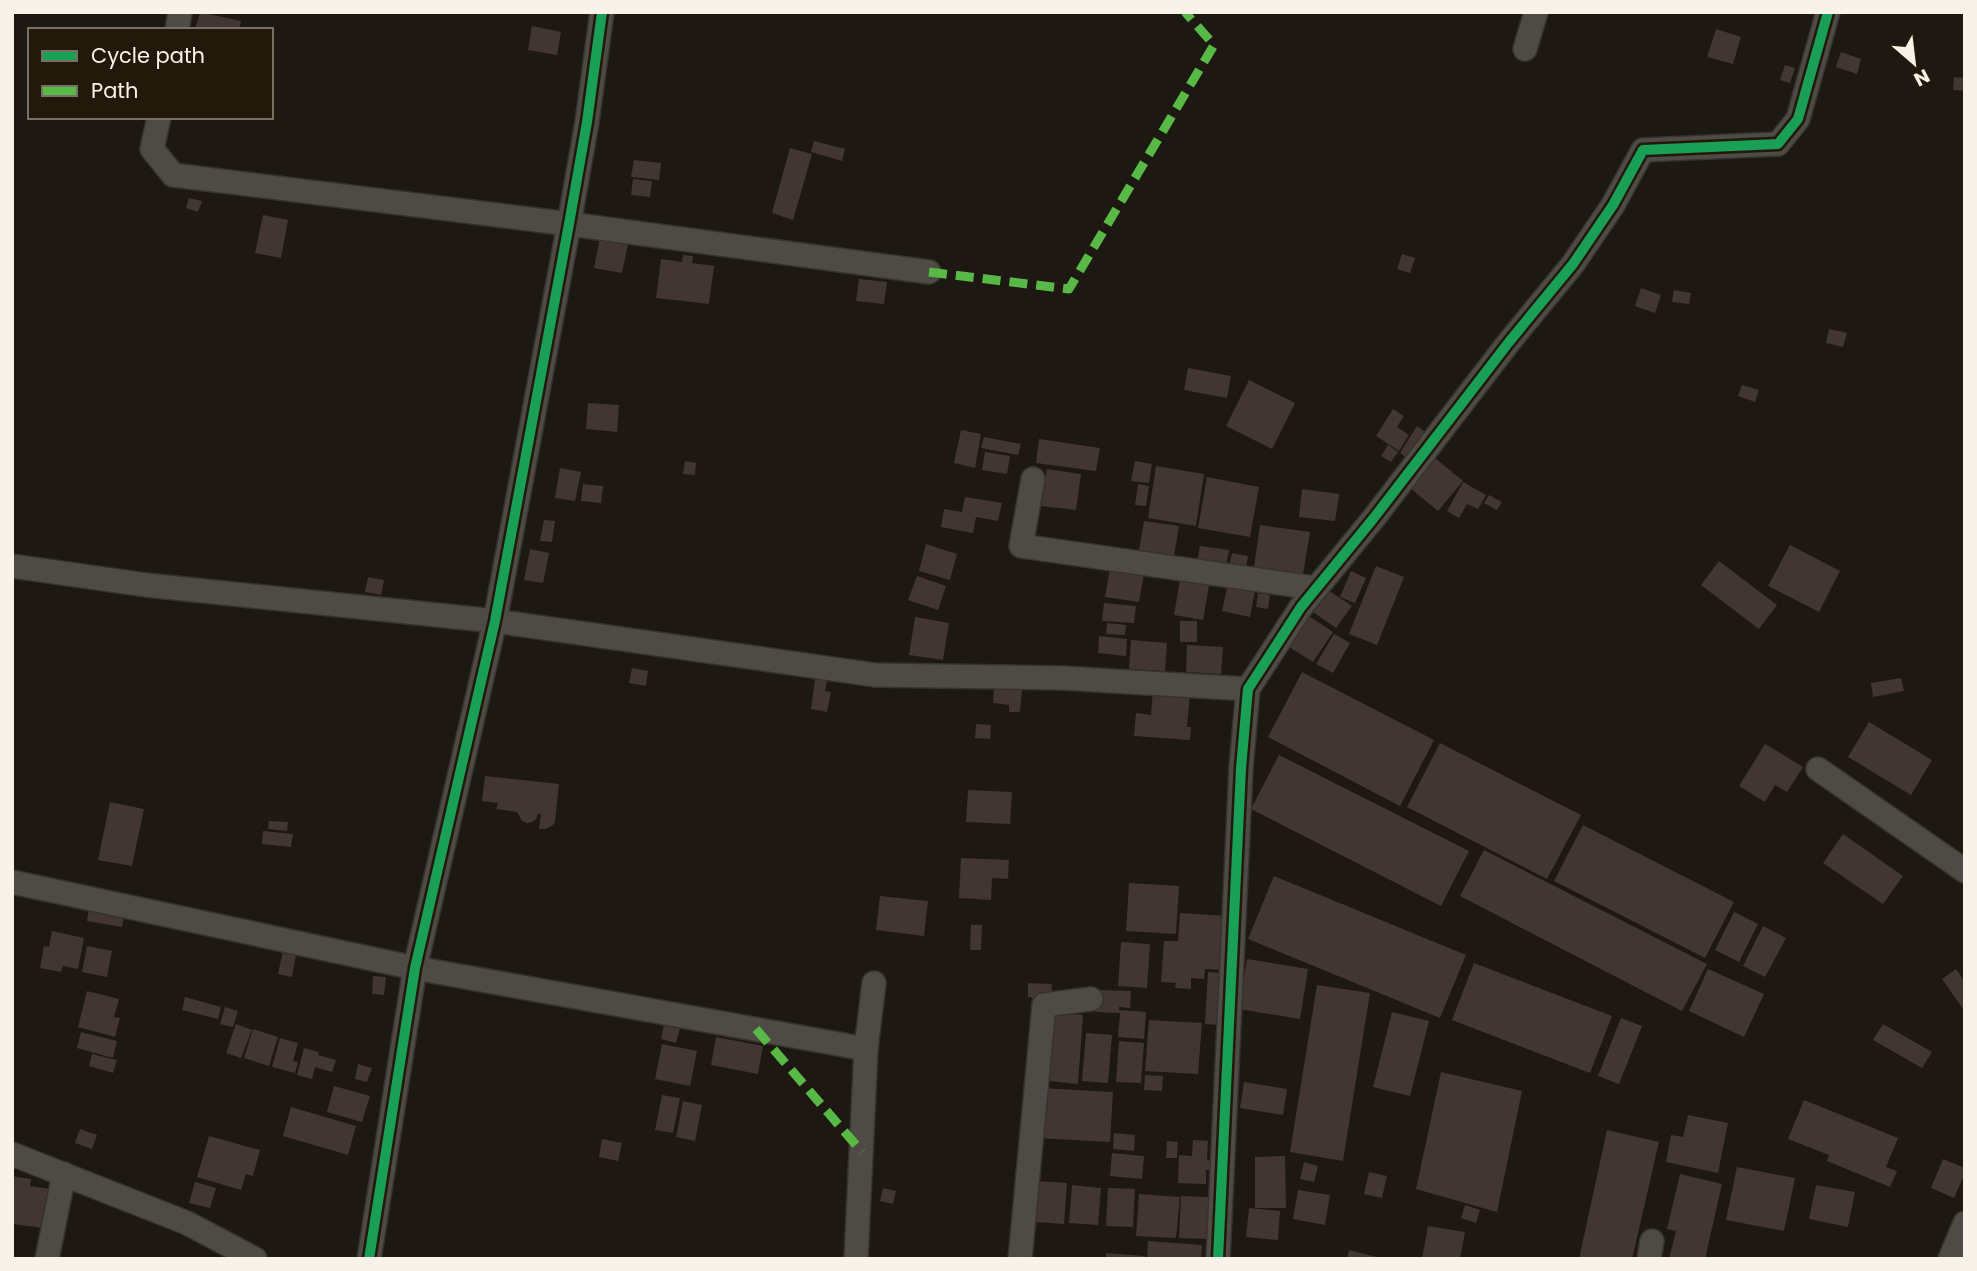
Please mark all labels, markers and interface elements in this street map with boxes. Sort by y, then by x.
legend [28,28,273,119]
north arrow [1879,28,1949,98]
text: Cycle path [91,41,205,70]
text: N [1909,62,1934,93]
text: Path [91,76,138,105]

